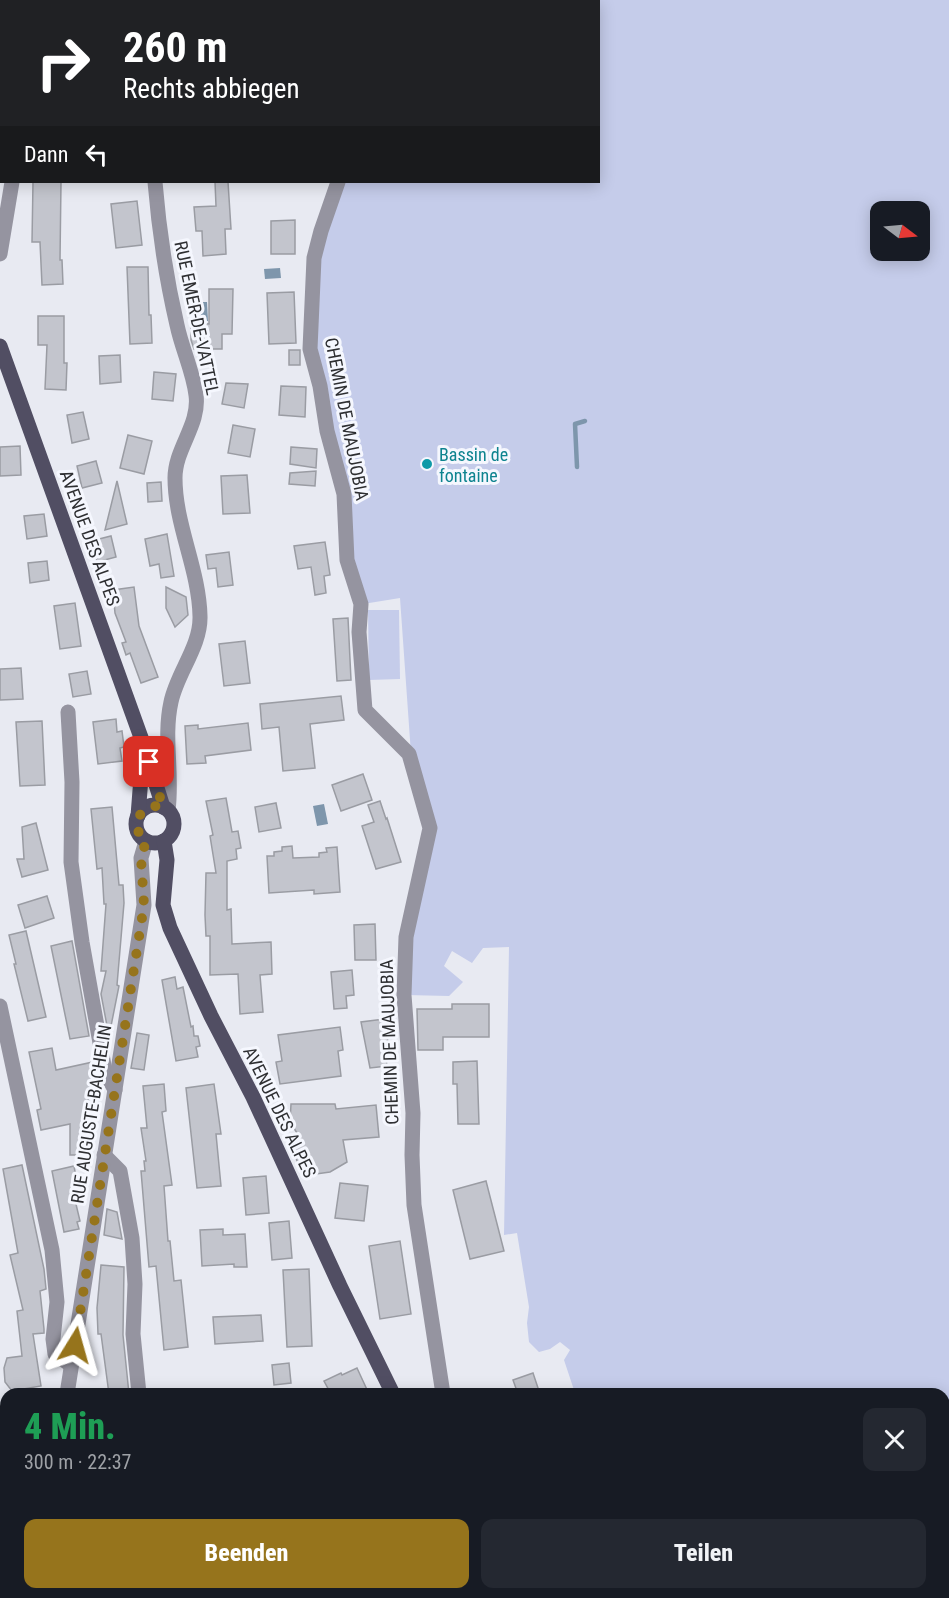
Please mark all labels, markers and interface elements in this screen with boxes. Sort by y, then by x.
text: 260 m [123,23,228,72]
icon: right [24,24,102,102]
text: Rechts abbiegen [123,73,299,105]
icon: left [80,138,113,171]
text: Dann [24,142,68,167]
north arrow [870,201,930,261]
map controls [870,201,930,261]
street label: RUE EMER-DE-VATTEL [170,239,224,397]
street label: CHEMIN DE MAUJOBIA [321,336,373,503]
place label: Bassin de fontaine [439,444,508,486]
marker: Bassin de fontaine [420,457,434,471]
street label: AVENUE DES ALPES [56,467,124,609]
pin [123,736,174,787]
icon: arrive [132,745,165,778]
street label: CHEMIN DE MAUJOBIA [376,958,402,1125]
street label: RUE AUGUSTE-BACHELIN [67,1023,115,1205]
street label: AVENUE DES ALPES [239,1043,321,1181]
position arrow [43,1313,107,1377]
text: 4 Min. [24,1406,116,1448]
button: close [863,1408,926,1471]
text: 300 m · 22:37 [24,1450,131,1474]
button: Beenden [24,1519,469,1588]
button: Teilen [481,1519,926,1588]

